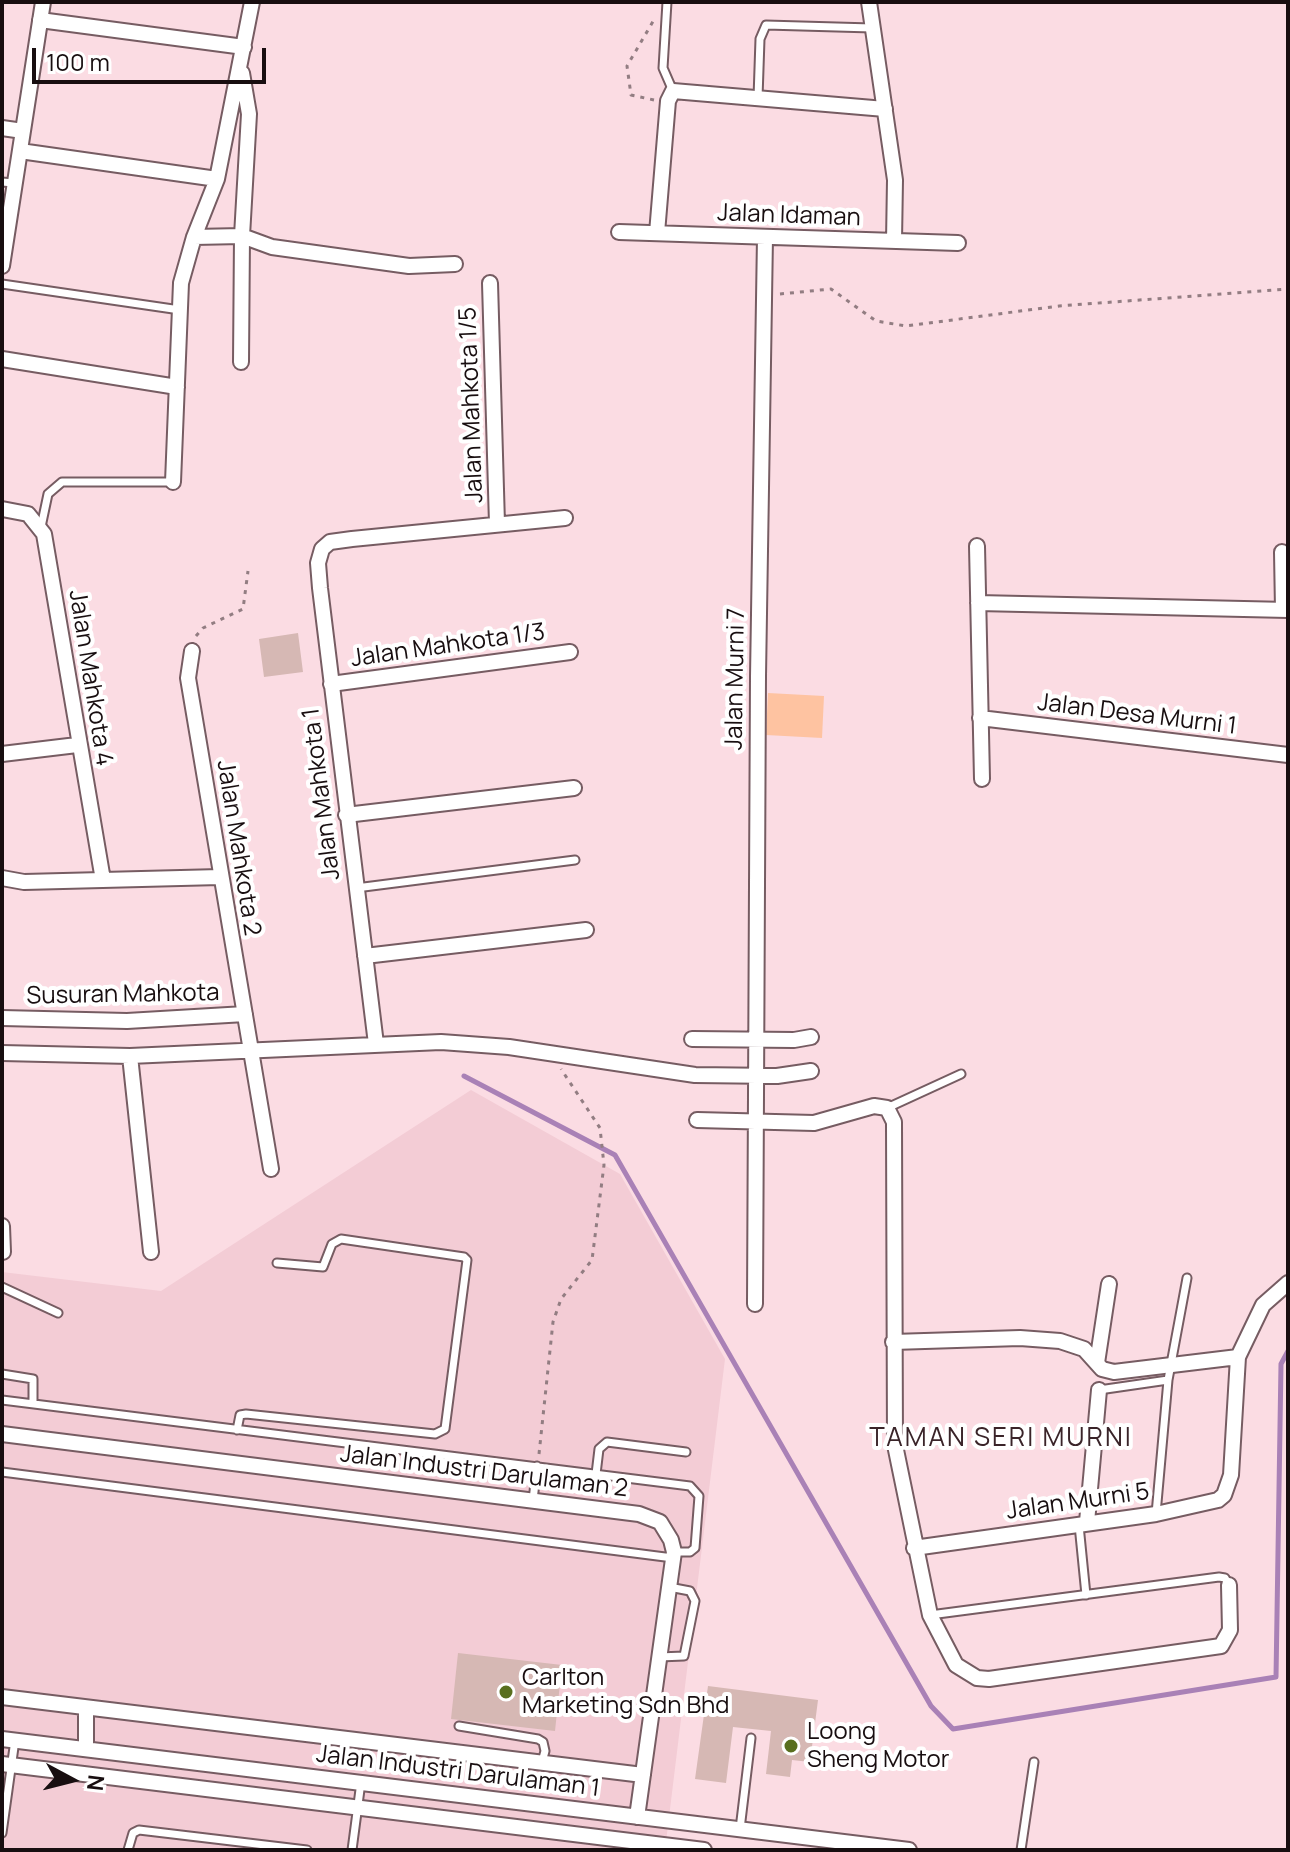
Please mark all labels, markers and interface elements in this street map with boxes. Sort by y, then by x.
scale bar [36,32,270,82]
text: 100 m [46,45,110,78]
street label: Jalan Idaman [717,199,861,233]
street label: Jalan Mahkota 1/5 [454,306,490,504]
street label: Jalan Mahkota 4 [62,588,118,768]
street label: Jalan Murni 7 [720,608,752,750]
street label: Jalan Mahkota 1/3 [349,618,547,674]
street label: Jalan Desa Murni 1 [1036,688,1238,742]
street label: Jalan Mahkota 1 [297,706,347,882]
street label: Jalan Mahkota 2 [210,758,266,938]
street label: Susuran Mahkota [26,979,220,1011]
district label: TAMAN SERI MURNI [869,1423,1133,1455]
street label: Jalan Industri Darulaman 2 [338,1440,630,1504]
street label: Jalan Murni 5 [1005,1478,1151,1526]
place label: Carlton Marketing Sdn Bhd [522,1664,730,1720]
marker: Carlton Marketing Sdn Bhd [497,1683,515,1701]
place label: Loong Sheng Motor [807,1718,949,1774]
marker: Loong Sheng Motor [782,1737,800,1755]
north arrow [32,1740,112,1820]
street label: Jalan Industri Darulaman 1 [315,1740,601,1804]
text: N [80,1773,112,1793]

